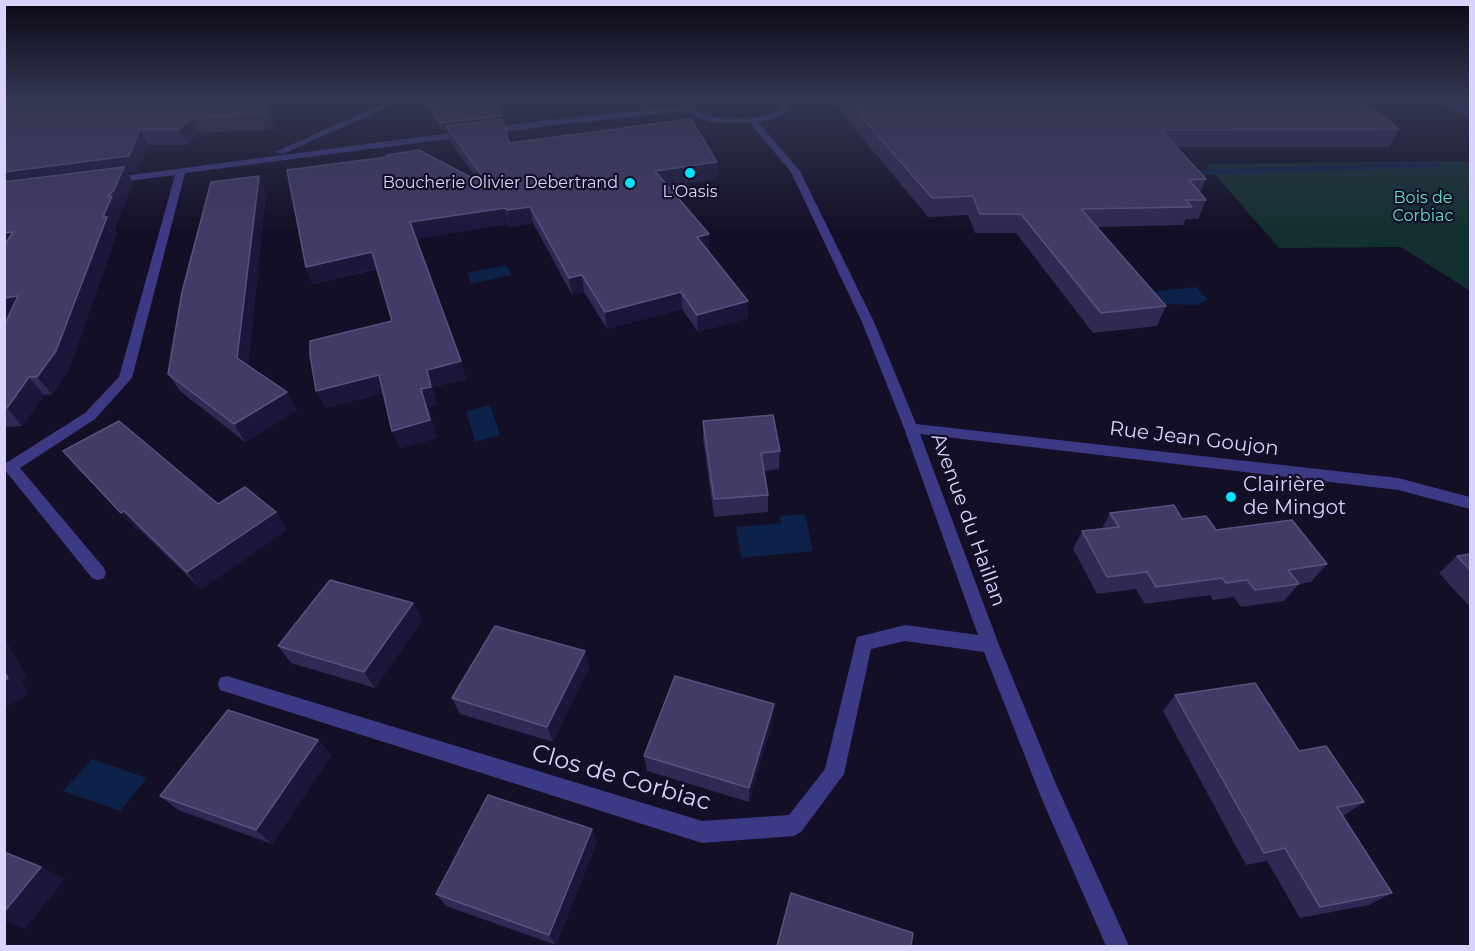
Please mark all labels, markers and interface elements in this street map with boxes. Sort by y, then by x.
marker: L'Oasis [683,166,697,180]
place label: Boucherie Olivier Debertrand [383,173,618,193]
marker: Boucherie Olivier Debertrand [623,176,637,190]
place label: L'Oasis [662,182,718,202]
park label: Bois de Corbiac [1393,188,1453,226]
street label: Rue Jean Goujon [1108,417,1280,461]
street label: Avenue du Haillan [926,430,1010,610]
place label: Clairière de Mingot [1243,473,1346,520]
marker: Clairière de Mingot [1224,490,1238,504]
street label: Clos de Corbiac [528,739,714,817]

